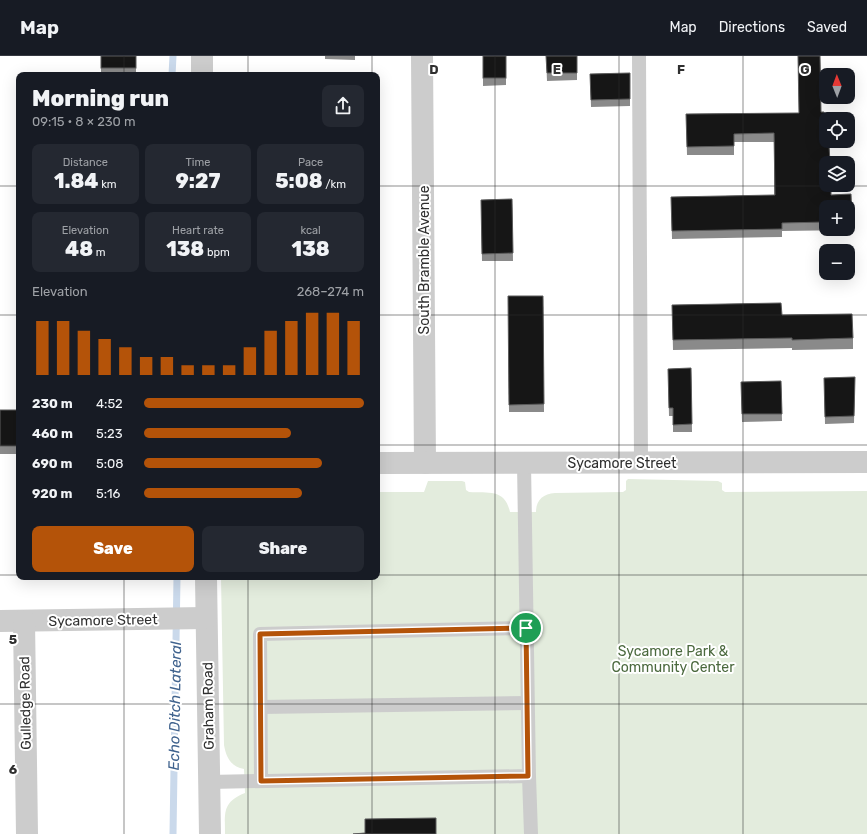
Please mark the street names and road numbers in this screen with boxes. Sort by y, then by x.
street label: South Bramble Avenue [416,185,433,335]
street label: Sycamore Street [567,455,677,472]
street label: Sycamore Street [48,611,158,630]
street label: Gulledge Road [16,656,35,750]
street label: Graham Road [199,662,218,750]

